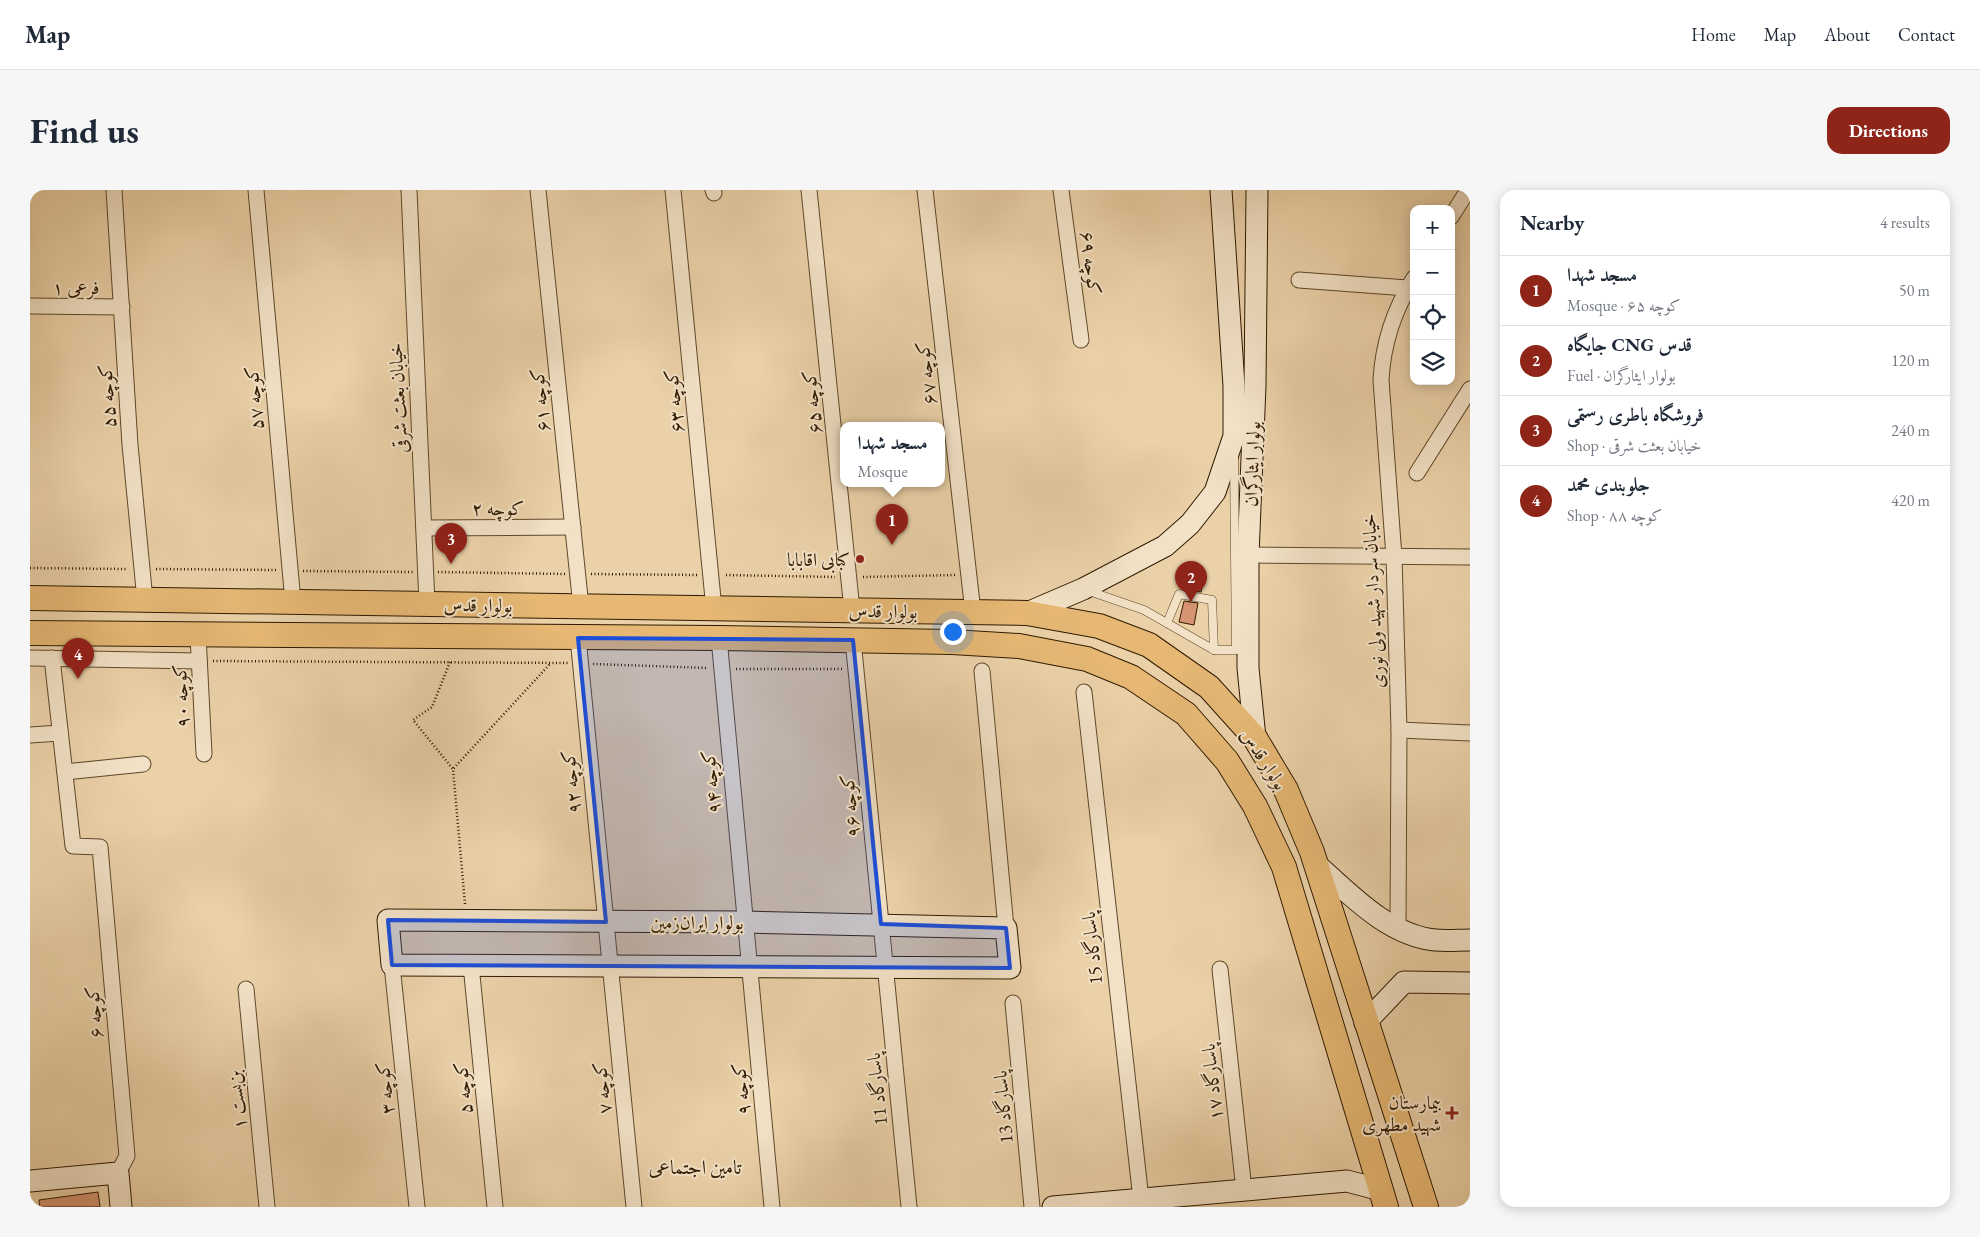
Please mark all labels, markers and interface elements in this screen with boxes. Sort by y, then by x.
text: Map [25,19,70,50]
text: Home [1691,23,1736,46]
text: Map [1764,23,1796,46]
text: About [1824,23,1870,46]
text: Contact [1898,23,1955,46]
button: Directions [1827,107,1950,154]
text: Find us [30,108,139,153]
map controls [1410,205,1455,385]
button: + [1410,205,1455,250]
text: Nearby [1520,209,1584,236]
text: 4 results [1880,212,1930,233]
street label: کوچه ۶۹ [1074,230,1107,296]
button: − [1410,250,1455,295]
text: مسجد شهدا [1567,262,1637,287]
street label: فرعی ۱ [52,275,100,300]
text: 1 [1532,280,1540,301]
text: 50 m [1899,280,1930,301]
button: locate [1410,295,1455,340]
text: Mosque · کوچه ۶۵ [1567,295,1681,316]
text: جایگاه CNG قدس [1567,332,1692,357]
street label: کوچه ۶۷ [910,340,943,406]
button: layers [1410,340,1455,385]
street label: خیابان بعثت شرقی [383,342,413,454]
text: 2 [1532,350,1540,371]
text: 120 m [1891,350,1930,371]
street label: کوچه ۵۵ [92,363,123,429]
street label: کوچه ۵۷ [239,365,270,431]
text: Fuel · بولوار ایثارگران [1567,365,1676,386]
street label: کوچه ۶۱ [524,367,557,433]
street label: کوچه ۶۳ [658,368,691,434]
street label: کوچه ۶۵ [796,369,829,435]
text: فروشگاه باطری رستمی [1567,402,1704,427]
text: 3 [1532,420,1540,441]
text: 240 m [1891,420,1930,441]
street label: بولوار ایثارگران [1238,421,1266,507]
popup [840,422,945,487]
text: مسجد شهدا [857,430,928,455]
text: Shop · خیابان بعثت شرقی [1567,435,1702,456]
text: Mosque [857,461,908,482]
text: جلوبندی محمد [1567,472,1650,497]
text: 4 [1532,490,1540,511]
text: 420 m [1891,490,1930,511]
street label: کوچه ۲ [472,496,524,522]
pin: 1 [876,504,908,545]
text: Shop · کوچه ۸۸ [1567,505,1662,526]
street label: خیابان سردار شهید ولی نوری [1356,513,1390,689]
pin: 3 [435,523,467,564]
place label: کبابی اقابابا [787,547,850,574]
marker: کبابی اقابابا [854,553,866,565]
pin: 2 [1175,561,1207,602]
street label: بولوار قدس [443,592,513,618]
street label: بولوار قدس [848,598,918,624]
your location [940,619,966,645]
pin: 4 [62,638,94,679]
street label: کوچه ۹۰ [167,663,196,729]
street label: بولوار قدس [1235,723,1293,795]
street label: کوچه ۹۲ [555,749,588,815]
street label: کوچه ۹۴ [695,749,728,815]
street label: کوچه ۹۶ [834,773,867,839]
street label: پاسارگاد 15 [1076,909,1109,986]
street label: بولوار ایران‌زمین [650,910,744,935]
street label: کوچه ۶ [79,985,110,1039]
street label: پاسارگاد ۱۷ [1195,1041,1229,1122]
street label: پاسارگاد 11 [861,1050,894,1127]
street label: کوچه ۳ [370,1060,401,1116]
street label: کوچه ۵ [448,1060,479,1116]
street label: کوچه ۷ [587,1060,618,1116]
street label: کوچه ۹ [726,1061,757,1117]
street label: پاسارگاد 13 [987,1068,1020,1145]
street label: بن‌بست ۱ [221,1069,253,1131]
place label: بیمارستان شهید مطهری [1362,1090,1441,1137]
marker: بیمارستان شهید مطهری [1445,1106,1459,1120]
district label: تامین اجتماعی [649,1154,742,1180]

